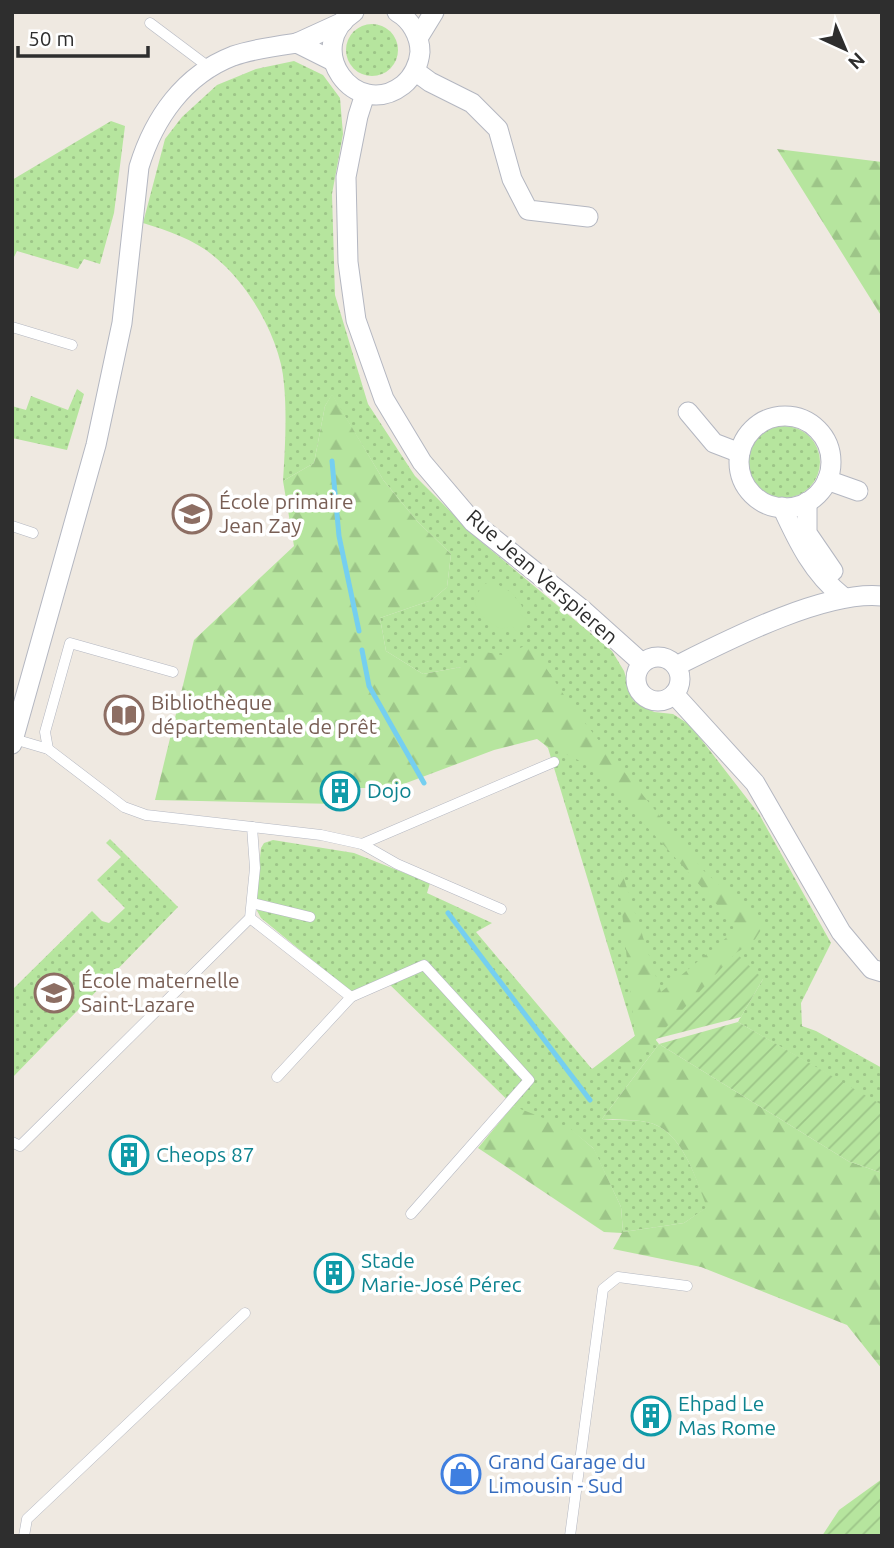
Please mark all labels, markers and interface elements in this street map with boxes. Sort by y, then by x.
scale bar [18,14,147,58]
north arrow [810,14,880,84]
text: 50 m [28,26,75,50]
text: N [844,48,870,74]
place label: École primaire Jean Zay [219,489,354,537]
school or university icon: École primaire Jean Zay [171,493,213,535]
street label: Rue Jean Verspieren [462,504,623,649]
place label: Bibliothèque départementale de prêt [151,690,377,738]
library icon: Bibliothèque départementale de prêt [103,694,145,736]
building icon: Dojo [319,770,361,812]
place label: Dojo [367,778,412,802]
place label: École maternelle Saint-Lazare [81,968,240,1016]
school or university icon: École maternelle Saint-Lazare [33,972,75,1014]
building icon: Cheops 87 [108,1134,150,1176]
place label: Cheops 87 [156,1142,255,1166]
place label: Stade Marie-José Pérec [361,1248,522,1296]
building icon: Stade Marie-José Pérec [313,1252,355,1294]
place label: Ehpad Le Mas Rome [678,1391,776,1439]
building icon: Ehpad Le Mas Rome [630,1395,672,1437]
place label: Grand Garage du Limousin - Sud [488,1449,646,1497]
shop icon: Grand Garage du Limousin - Sud [440,1453,482,1495]

